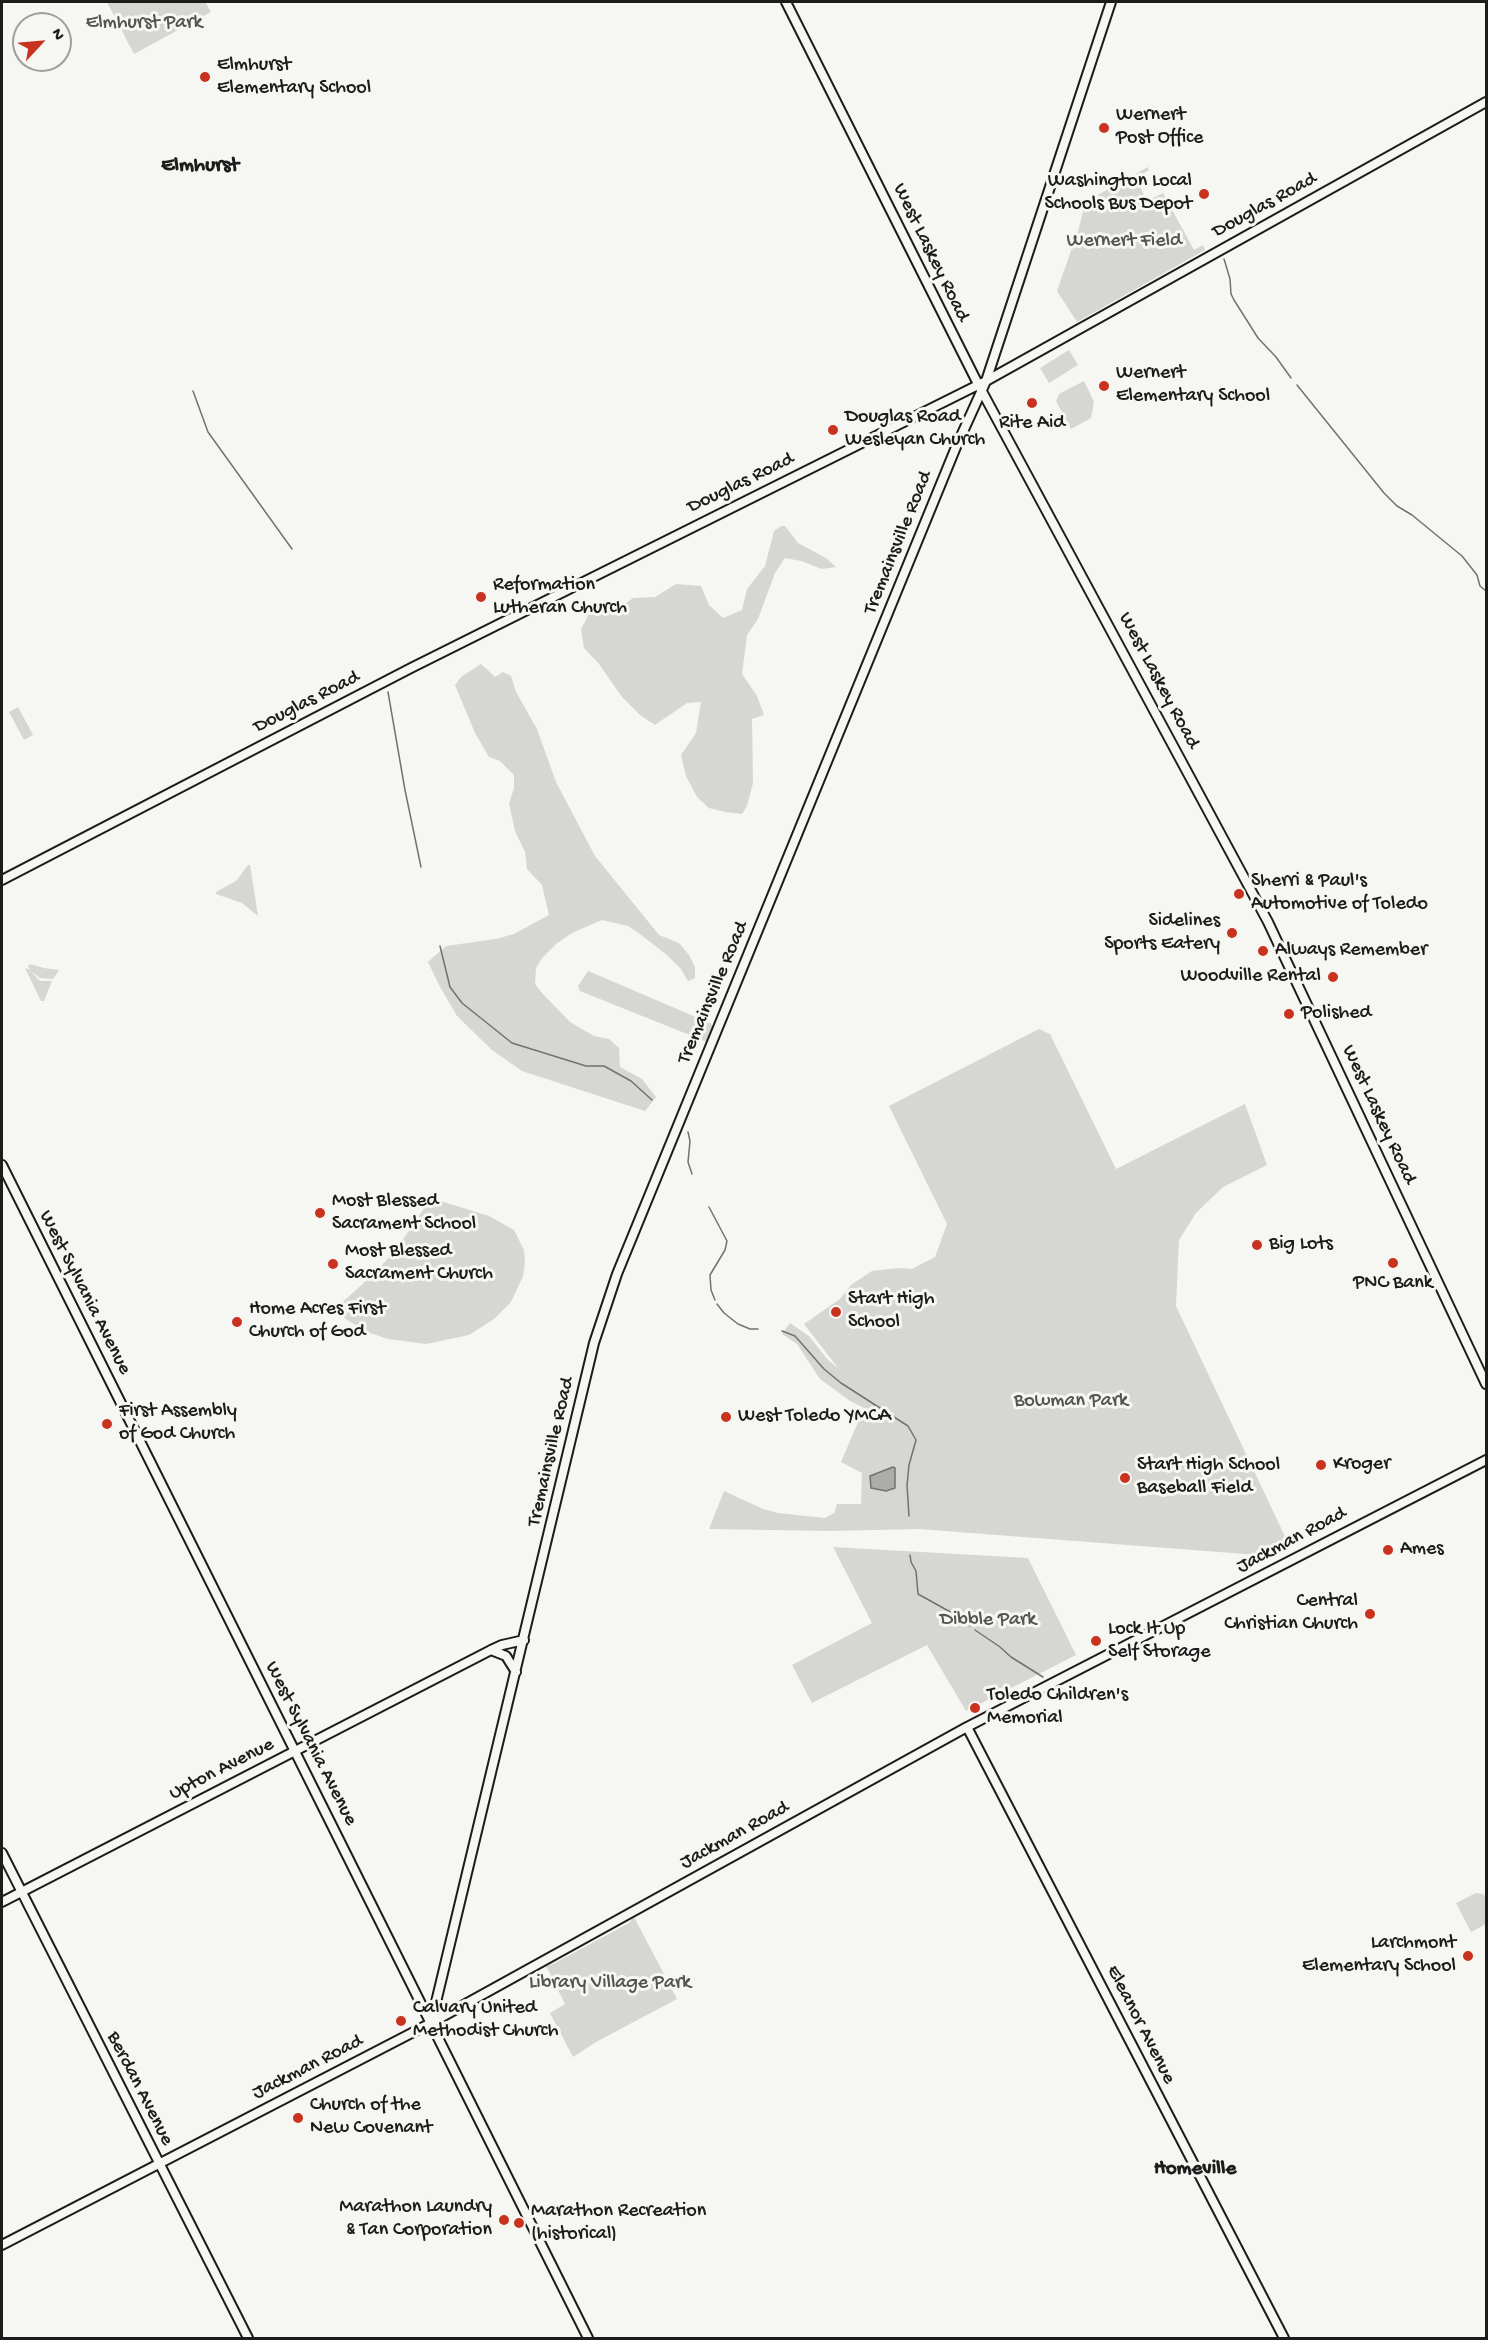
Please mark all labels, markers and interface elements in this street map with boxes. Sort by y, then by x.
north arrow [12,12,72,72]
park label: Elmhurst Park [86,12,202,36]
text: N [46,26,68,44]
place label: Elmhurst Elementary School [217,54,371,101]
marker: Elmhurst Elementary School [198,70,212,84]
place label: Wernert Post Office [1116,104,1203,151]
marker: Wernert Post Office [1097,121,1111,135]
district label: Elmhurst [161,154,239,180]
street label: Douglas Road [1209,168,1321,244]
place label: Washington Local Schools Bus Depot [1044,170,1192,217]
street label: West Laskey Road [886,180,974,326]
marker: Washington Local Schools Bus Depot [1197,187,1211,201]
park label: Wernert Field [1066,230,1182,254]
place label: Wernert Elementary School [1116,362,1270,409]
marker: Wernert Elementary School [1097,379,1111,393]
marker: Rite Aid [1025,396,1039,410]
place label: Douglas Road Wesleyan Church [845,406,985,453]
place label: Rite Aid [999,412,1065,436]
marker: Douglas Road Wesleyan Church [826,423,840,437]
street label: Douglas Road [684,448,798,520]
street label: Tremainsville Road [859,468,939,618]
place label: Reformation Lutheran Church [493,574,627,621]
marker: Reformation Lutheran Church [474,590,488,604]
street label: West Laskey Road [1112,609,1204,753]
street label: Douglas Road [250,666,364,740]
place label: Sherri & Paul's Automotive of Toledo [1251,870,1428,917]
marker: Sherri & Paul's Automotive of Toledo [1232,887,1246,901]
place label: Sidelines Sports Eatery [1104,910,1220,957]
street label: Tremainsville Road [673,918,755,1068]
marker: Sidelines Sports Eatery [1225,926,1239,940]
place label: Always Remember [1275,939,1427,963]
marker: Always Remember [1256,944,1270,958]
place label: Woodville Rental [1181,965,1321,989]
marker: Woodville Rental [1326,970,1340,984]
place label: Polished [1301,1002,1371,1026]
marker: Polished [1282,1007,1296,1021]
street label: West Laskey Road [1335,1042,1421,1188]
place label: Most Blessed Sacrament School [332,1190,476,1237]
marker: Most Blessed Sacrament School [313,1206,327,1220]
street label: West Sylvania Avenue [32,1207,136,1379]
place label: Big Lots [1269,1233,1333,1257]
marker: Big Lots [1250,1238,1264,1252]
place label: Most Blessed Sacrament Church [345,1240,493,1287]
marker: PNC Bank [1386,1256,1400,1270]
marker: Most Blessed Sacrament Church [326,1257,340,1271]
place label: PNC Bank [1353,1272,1433,1296]
place label: Start High School [848,1288,934,1335]
place label: Home Acres First Church of God [249,1298,385,1345]
marker: Start High School [829,1305,843,1319]
marker: Home Acres First Church of God [230,1315,244,1329]
street label: Tremainsville Road [523,1375,581,1529]
park label: Bowman Park [1014,1390,1128,1414]
place label: First Assembly of God Church [119,1400,237,1447]
place label: West Toledo YMCA [738,1405,891,1429]
marker: West Toledo YMCA [719,1410,733,1424]
marker: First Assembly of God Church [100,1417,114,1431]
place label: Kroger [1333,1453,1390,1477]
place label: Start High School Baseball Field [1137,1454,1280,1501]
marker: Kroger [1314,1458,1328,1472]
marker: Start High School Baseball Field [1118,1471,1132,1485]
street label: Jackman Road [1233,1502,1351,1580]
place label: Ames [1400,1538,1444,1562]
marker: Ames [1381,1543,1395,1557]
place label: Central Christian Church [1224,1590,1358,1637]
marker: Central Christian Church [1363,1607,1377,1621]
park label: Dibble Park [940,1609,1036,1633]
place label: Lock It Up Self Storage [1108,1618,1211,1665]
marker: Lock It Up Self Storage [1089,1634,1103,1648]
street label: West Sylvania Avenue [258,1658,362,1830]
place label: Toledo Children's Memorial [987,1684,1128,1731]
marker: Toledo Children's Memorial [968,1701,982,1715]
street label: Upton Avenue [166,1733,278,1807]
street label: Jackman Road [676,1796,794,1876]
place label: Larchmont Elementary School [1302,1932,1456,1979]
marker: Larchmont Elementary School [1461,1949,1475,1963]
street label: Eleanor Avenue [1100,1962,1180,2088]
park label: Library Village Park [529,1972,691,1996]
place label: Calvary United Methodist Church [413,1997,558,2044]
marker: Calvary United Methodist Church [394,2014,408,2028]
street label: Berdan Avenue [100,2028,178,2150]
street label: Jackman Road [249,2030,367,2106]
place label: Church of the New Covenant [310,2094,432,2141]
marker: Church of the New Covenant [291,2111,305,2125]
district label: Homeville [1154,2157,1236,2183]
place label: Marathon Laundry & Tan Corporation [339,2196,492,2243]
place label: Marathon Recreation (historical) [531,2200,706,2247]
marker: Marathon Laundry & Tan Corporation [497,2213,511,2227]
marker: Marathon Recreation (historical) [512,2216,526,2230]

